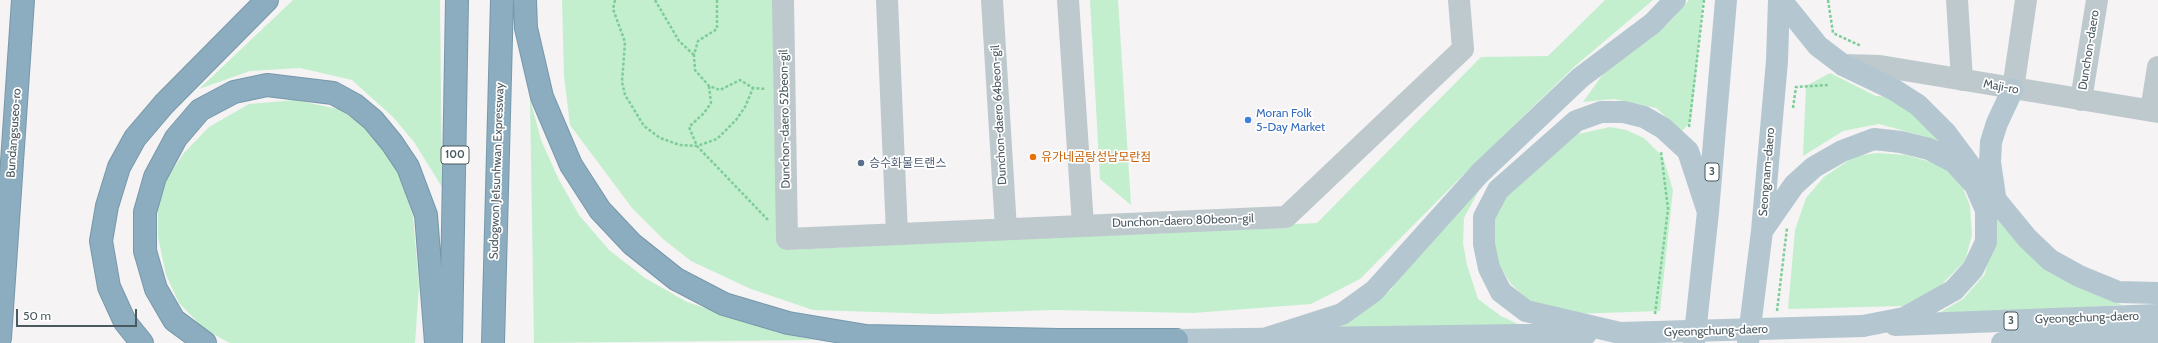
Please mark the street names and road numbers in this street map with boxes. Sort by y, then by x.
street label: Dunchon-daero [2076,9,2102,91]
street label: Dunchon-daero 64beon-gil [988,45,1010,185]
street label: Dunchon-daero 52beon-gil [777,49,793,189]
street label: Maji-ro [1982,77,2020,97]
street label: Sudogwon Je1sunhwan Expressway [487,82,507,260]
street label: Bundangsuseo-ro [4,88,24,178]
street label: Seongnam-daero [1756,127,1778,217]
road number: 100 [441,146,469,164]
road number: 3 [1705,163,1719,181]
street label: Dunchon-daero 80beon-gil [1112,211,1254,231]
street label: Gyeongchung-daero [2035,309,2139,327]
road number: 3 [2004,312,2018,330]
street label: Gyeongchung-daero [1664,322,1768,340]

